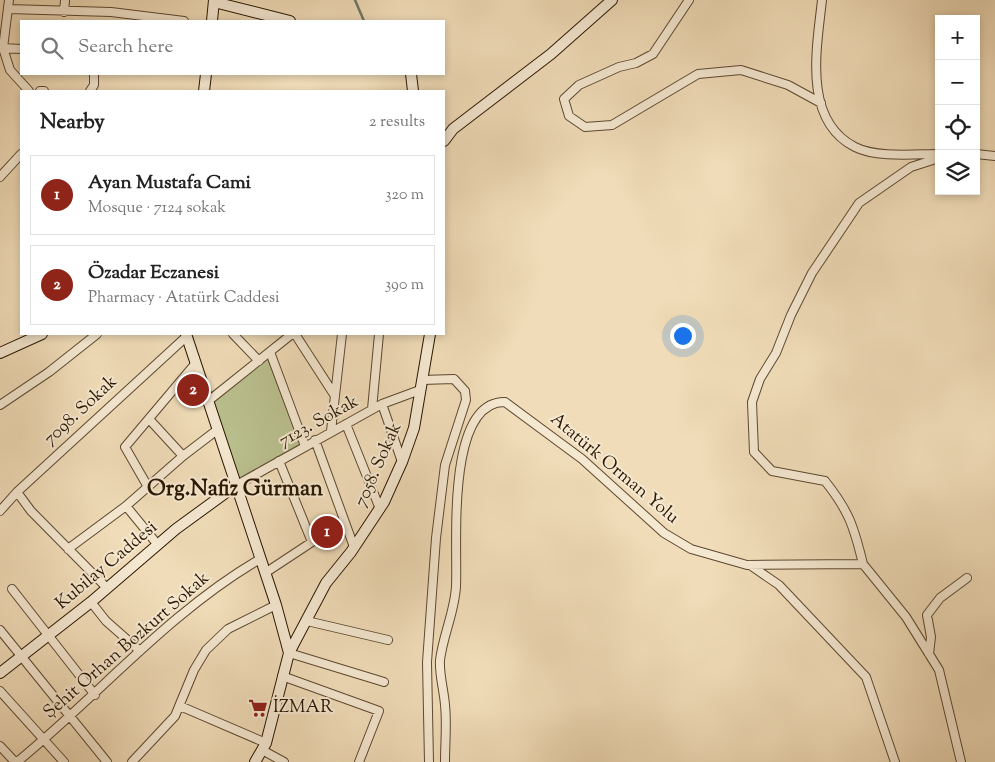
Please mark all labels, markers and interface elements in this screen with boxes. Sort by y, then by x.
map controls [935,15,980,195]
button: + [935,15,980,60]
search box [20,20,445,75]
icon: search [38,34,66,62]
text: Search here [78,34,173,61]
button: − [935,60,980,105]
button: locate [935,105,980,150]
text: Nearby [40,108,105,138]
text: 2 results [369,111,425,134]
button: layers [935,150,980,195]
text: Ayan Mustafa Cami [88,170,251,197]
text: 1 [54,184,60,207]
text: 320 m [385,184,424,207]
text: Mosque · 7124 sokak [88,197,226,220]
text: Özadar Eczanesi [88,260,219,287]
text: 2 [53,274,61,297]
text: 390 m [385,274,424,297]
text: Pharmacy · Atatürk Caddesi [88,287,280,310]
your location [670,323,696,349]
street label: 7098. Sokak [38,370,124,452]
pin: 2 [177,371,209,409]
street label: 7123. Sokak [274,389,364,455]
street label: Atatürk Orman Yolu [544,407,684,531]
street label: 7058. Sokak [349,418,409,511]
district label: Org.Nafiz Gürman [147,474,323,506]
pin: 1 [311,513,343,551]
street label: Kubilay Caddesi [50,515,164,617]
street label: Şehit Orhan Bozkurt Sokak [38,566,216,726]
place label: İZMAR [273,695,333,721]
supermarket icon: İZMAR [247,697,269,719]

